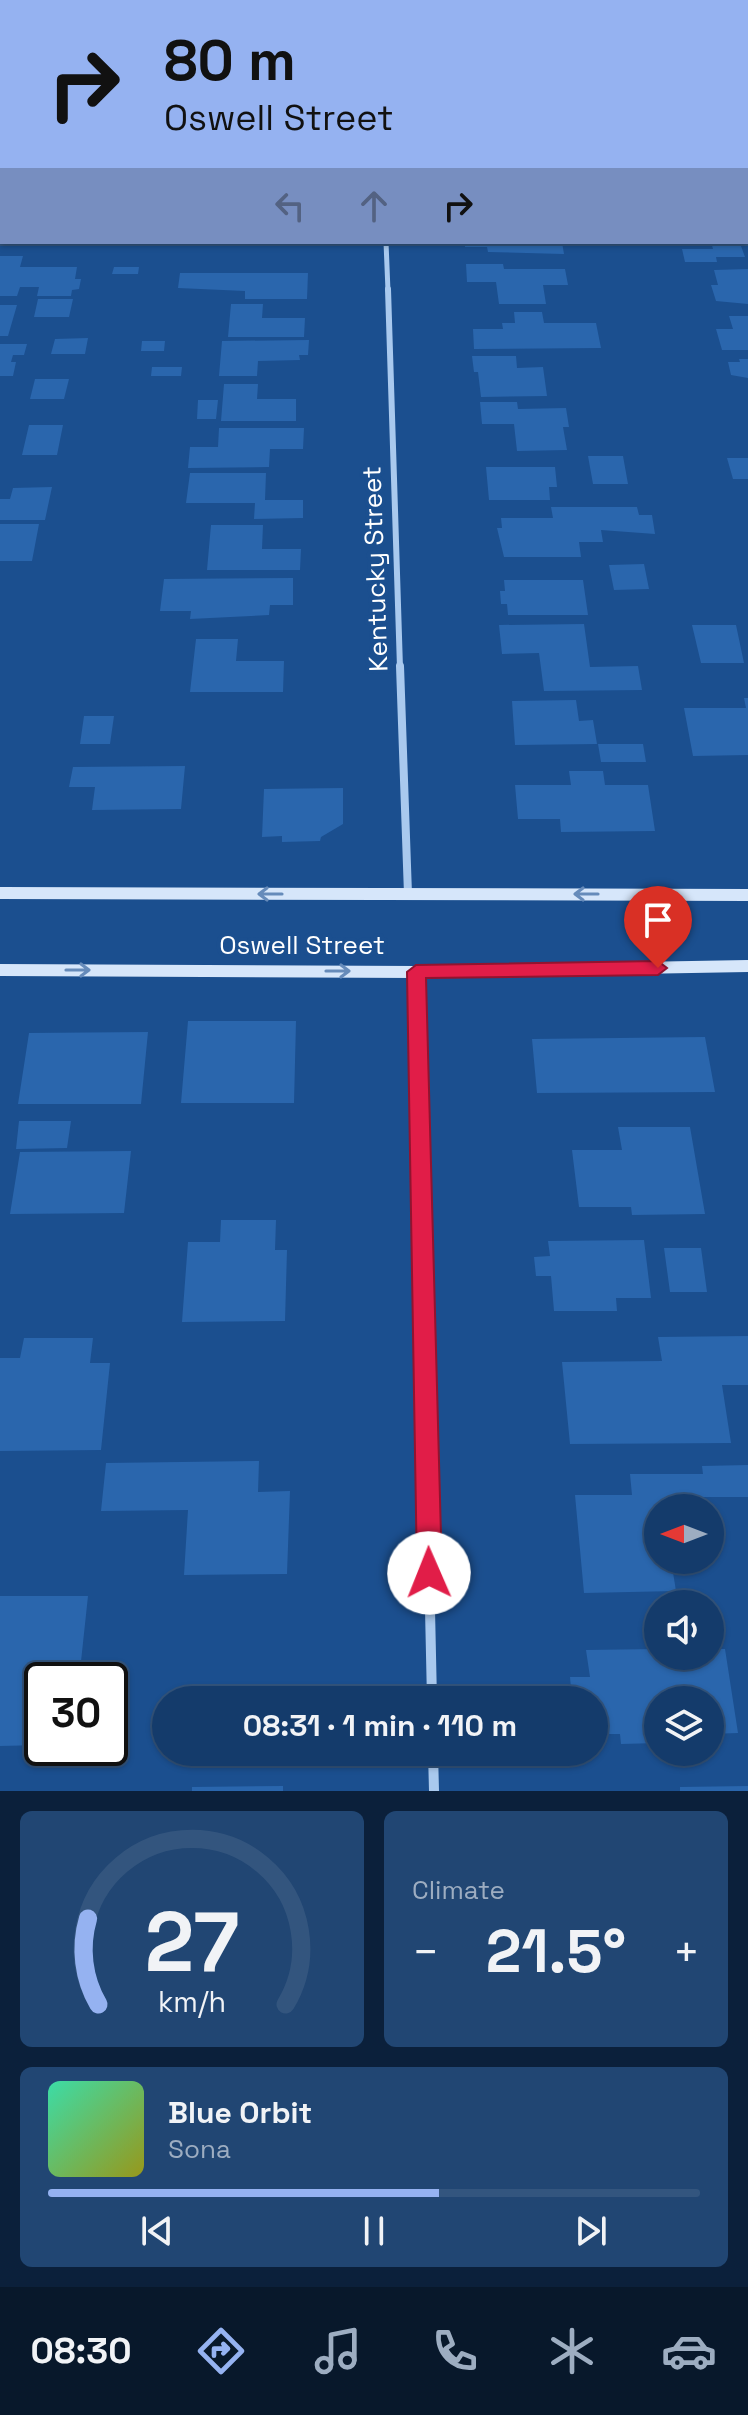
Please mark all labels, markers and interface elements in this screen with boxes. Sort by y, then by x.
text: 80 m [164,25,296,96]
icon: right [32,32,136,136]
text: Oswell Street [164,95,393,141]
icon: left [268,184,312,228]
icon: ahead [352,184,396,228]
icon: right [436,184,480,228]
street label: Kentucky Street [354,466,396,672]
one-way arrow [257,886,284,901]
one-way arrow [573,886,600,902]
pin [624,886,692,968]
icon: arrive [636,898,680,942]
street label: Oswell Street [219,928,385,962]
one-way arrow [64,962,91,978]
one-way arrow [324,963,351,979]
north arrow [644,1494,724,1574]
map controls [644,1494,724,1766]
position arrow [387,1531,471,1615]
button: sound [644,1590,724,1670]
speed limit sign: 30 [24,1662,128,1766]
button: layers [644,1686,724,1766]
text: 08:31 · 1 min · 110 m [243,1706,517,1745]
text: Climate [412,1873,505,1907]
text: 27 [145,1889,239,1995]
text: 21.5° [486,1913,626,1990]
text: − [412,1924,439,1980]
text: + [673,1924,700,1980]
text: km/h [158,1984,226,2020]
text: Blue Orbit [168,2093,312,2132]
text: Sona [168,2132,231,2166]
icon: previous [135,2209,179,2253]
icon: pause [352,2209,396,2253]
icon: next [569,2209,613,2253]
icon: directions [193,2323,249,2379]
icon: music [310,2323,366,2379]
icon: phone [427,2323,483,2379]
icon: climate [544,2323,600,2379]
icon: car [661,2323,717,2379]
text: 08:30 [31,2328,131,2374]

